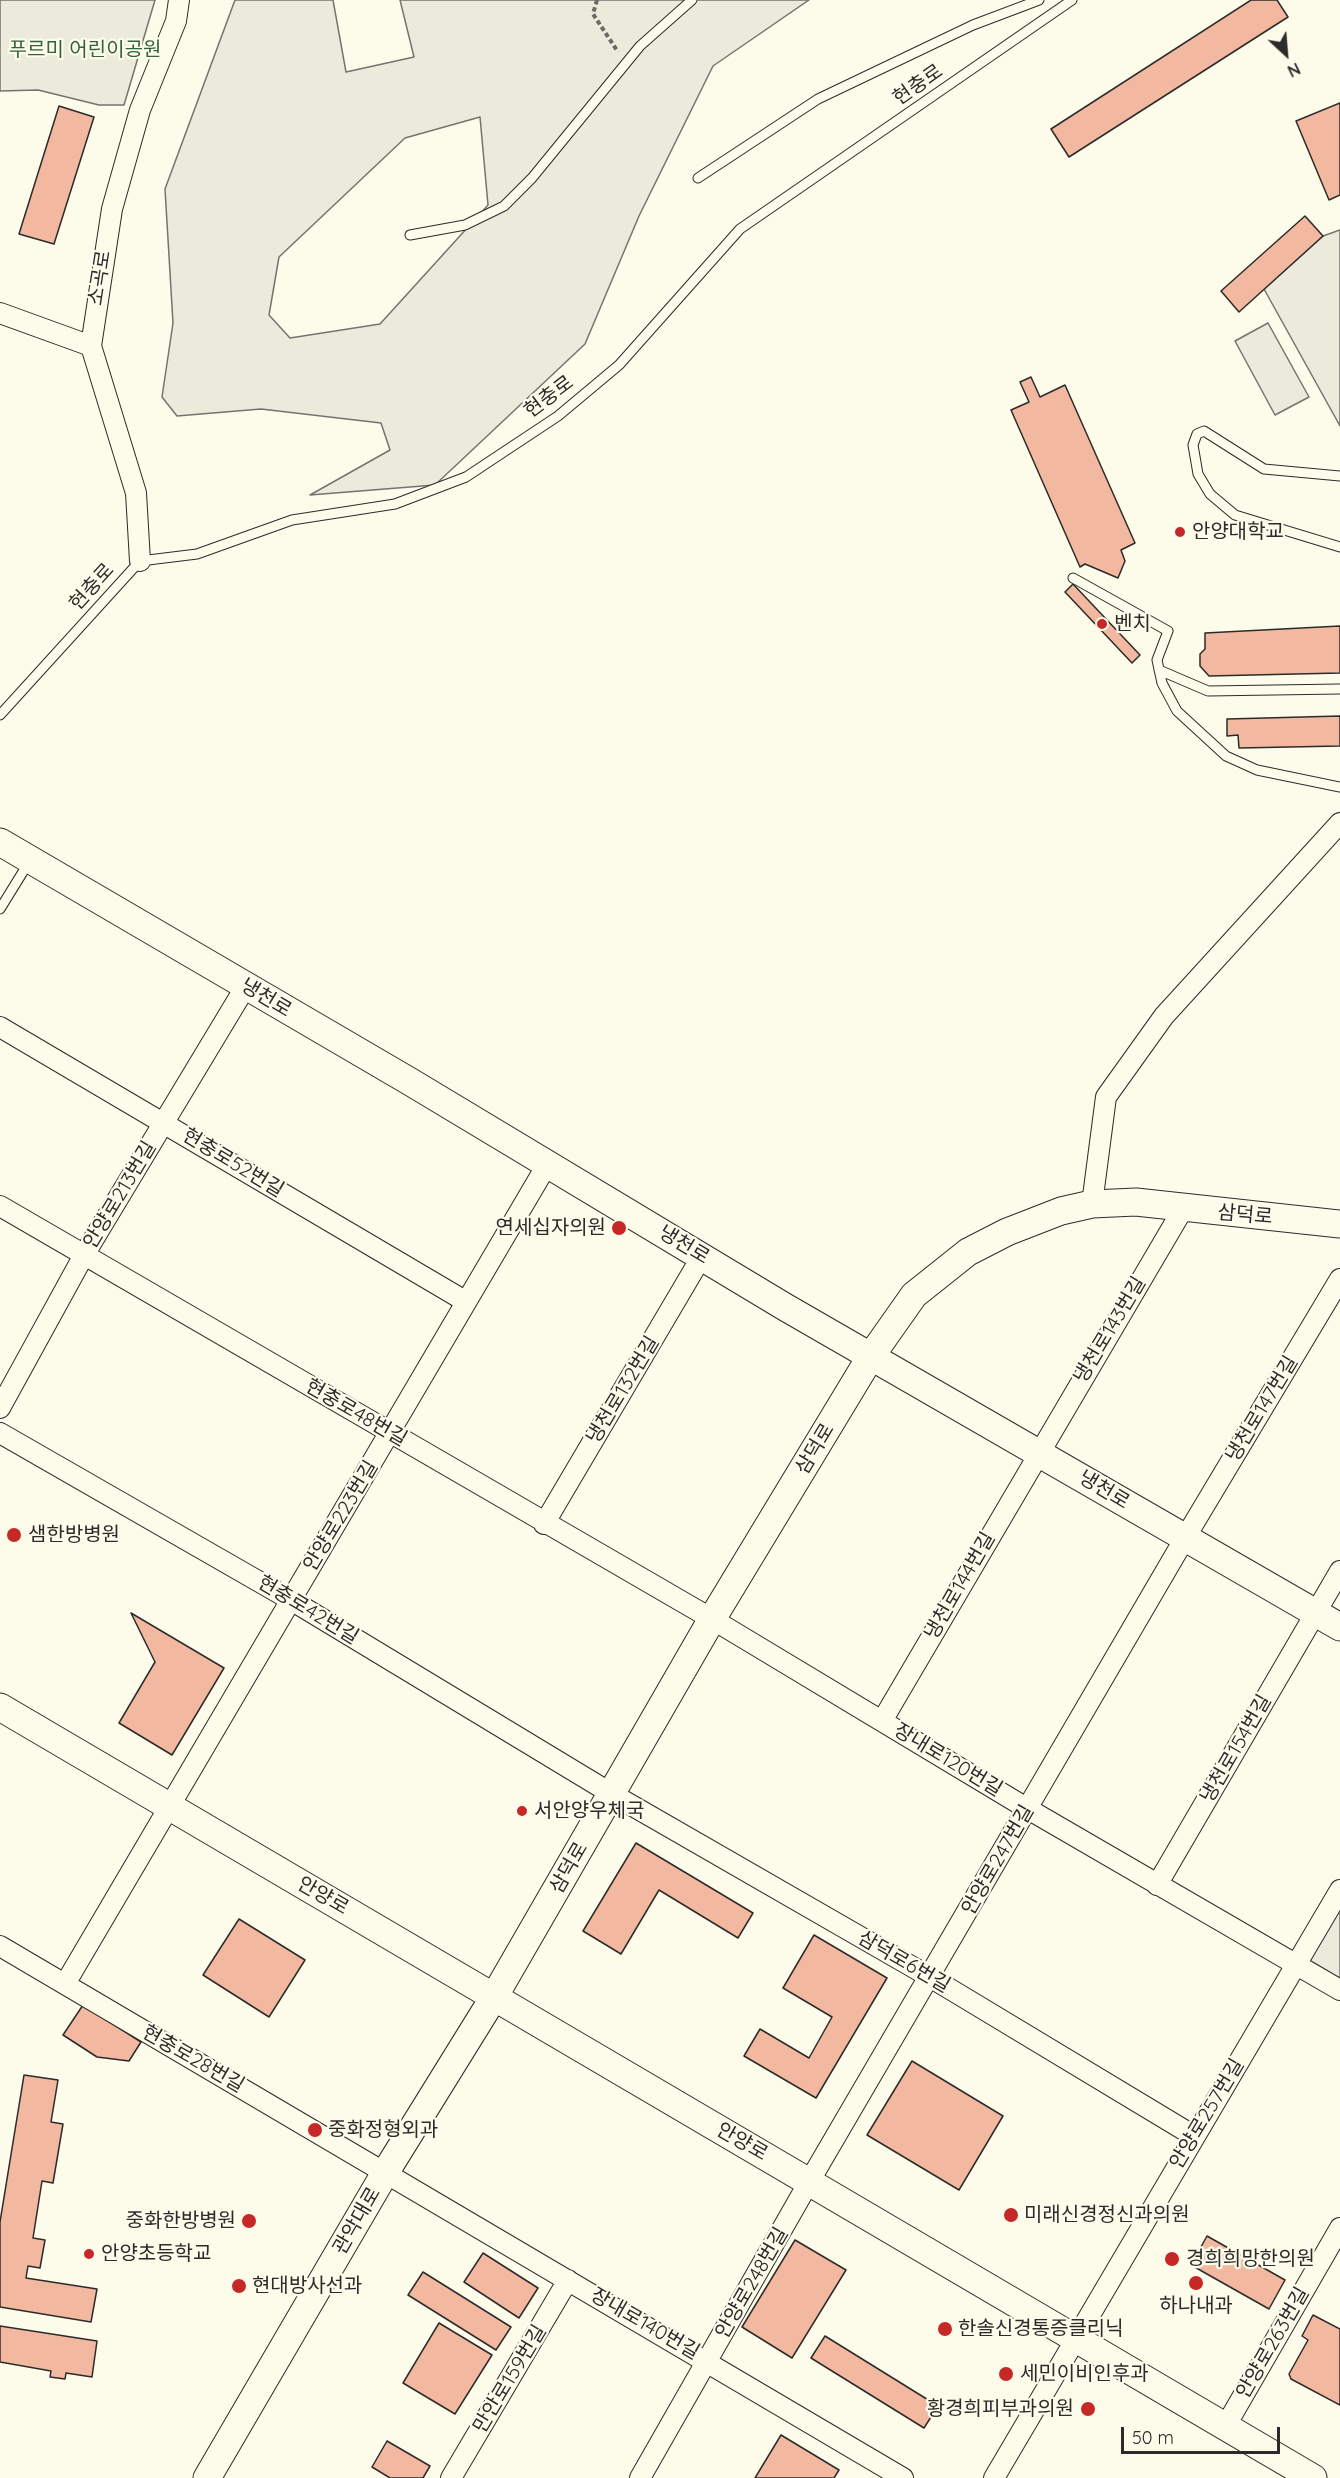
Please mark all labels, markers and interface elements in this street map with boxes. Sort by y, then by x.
north arrow [1256,24,1316,84]
park label: 푸르미 어린이공원 [9,38,161,62]
street label: 현충로 [889,59,947,111]
text: N [1284,59,1304,82]
street label: 소곡로 [84,249,116,307]
street label: 현충로 [520,371,578,423]
place label: 안양대학교 [1192,520,1284,544]
marker: 안양대학교 [1173,525,1187,539]
street label: 현충로 [65,558,119,616]
place label: 벤치 [1114,612,1151,636]
marker: 벤치 [1095,617,1109,631]
street label: 냉천로 [236,973,296,1023]
street label: 현충로52번길 [178,1123,288,1203]
street label: 안양로213번길 [79,1137,161,1253]
street label: 삼덕로 [1216,1201,1274,1229]
place label: 연세십자의원 [496,1216,606,1240]
marker: 연세십자의원 [610,1219,628,1237]
street label: 냉천로 [654,1220,714,1270]
street label: 냉천로143번길 [1069,1272,1151,1388]
street label: 냉천로132번길 [582,1332,664,1448]
street label: 냉천로147번길 [1221,1352,1303,1466]
street label: 현충로48번길 [301,1374,411,1452]
street label: 삼덕로 [790,1419,840,1479]
street label: 안양로223번길 [299,1456,383,1576]
street label: 냉천로 [1074,1465,1134,1515]
place label: 샘한방병원 [28,1523,120,1547]
marker: 샘한방병원 [5,1526,23,1544]
street label: 냉천로144번길 [920,1528,1000,1644]
street label: 현충로42번길 [253,1570,363,1650]
street label: 냉천로154번길 [1195,1691,1277,1807]
street label: 장내로120번길 [889,1718,1007,1802]
place label: 서안양우체국 [534,1799,644,1823]
street label: 안양로247번길 [957,1801,1039,1919]
marker: 서안양우체국 [515,1804,529,1818]
street label: 삼덕로 [545,1838,593,1898]
street label: 안양로 [293,1872,353,1920]
street label: 삼덕로6번길 [854,1926,954,1998]
street label: 현충로28번길 [138,2020,248,2098]
street label: 안양로257번길 [1165,2055,1249,2173]
place label: 중화정형외과 [328,2118,438,2142]
street label: 안양로 [712,2118,772,2166]
marker: 중화정형외과 [306,2121,324,2139]
street label: 관악대로 [328,2183,386,2259]
place label: 미래신경정신과의원 [1024,2203,1190,2227]
marker: 미래신경정신과의원 [1002,2206,1020,2224]
place label: 중화한방병원 [126,2209,236,2233]
marker: 중화한방병원 [240,2212,258,2230]
street label: 안양로248번길 [711,2223,793,2343]
place label: 안양초등학교 [101,2242,211,2266]
marker: 안양초등학교 [82,2247,96,2261]
place label: 경희희망한의원 [1186,2247,1315,2271]
marker: 경희희망한의원 [1163,2250,1181,2268]
place label: 현대방사선과 [252,2274,362,2298]
marker: 하나내과 [1187,2274,1205,2292]
marker: 현대방사선과 [230,2277,248,2295]
street label: 장내로140번길 [586,2283,704,2365]
street label: 안양로263번길 [1232,2283,1314,2403]
place label: 하나내과 [1159,2294,1233,2318]
place label: 한솔신경통증클리닉 [958,2317,1124,2341]
marker: 한솔신경통증클리닉 [936,2320,954,2338]
street label: 만안로159번길 [468,2321,552,2437]
place label: 세민이비인후과 [1020,2362,1149,2386]
marker: 세민이비인후과 [997,2365,1015,2383]
place label: 황경희피부과의원 [927,2397,1074,2421]
marker: 황경희피부과의원 [1079,2400,1097,2418]
scale bar [1124,2415,1283,2453]
text: 50 m [1132,2426,1174,2449]

